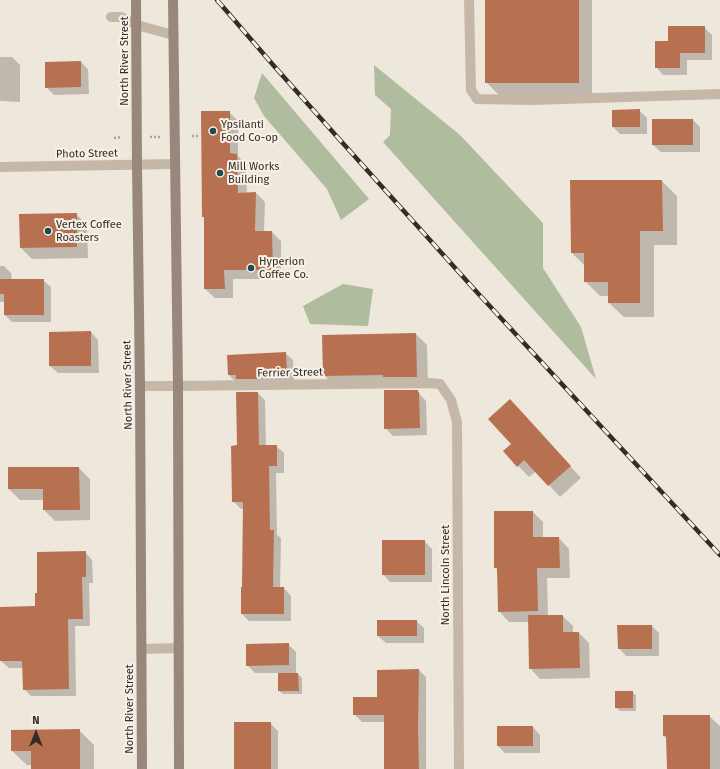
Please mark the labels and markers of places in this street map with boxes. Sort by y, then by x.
place label: Ypsilanti Food Co-op [221,118,278,144]
marker: Ypsilanti Food Co-op [208,126,218,136]
place label: Mill Works Building [228,160,279,186]
marker: Mill Works Building [215,168,225,178]
place label: Vertex Coffee Roasters [56,218,122,244]
marker: Vertex Coffee Roasters [43,226,53,236]
place label: Hyperion Coffee Co. [259,255,308,281]
marker: Hyperion Coffee Co. [246,263,256,273]

